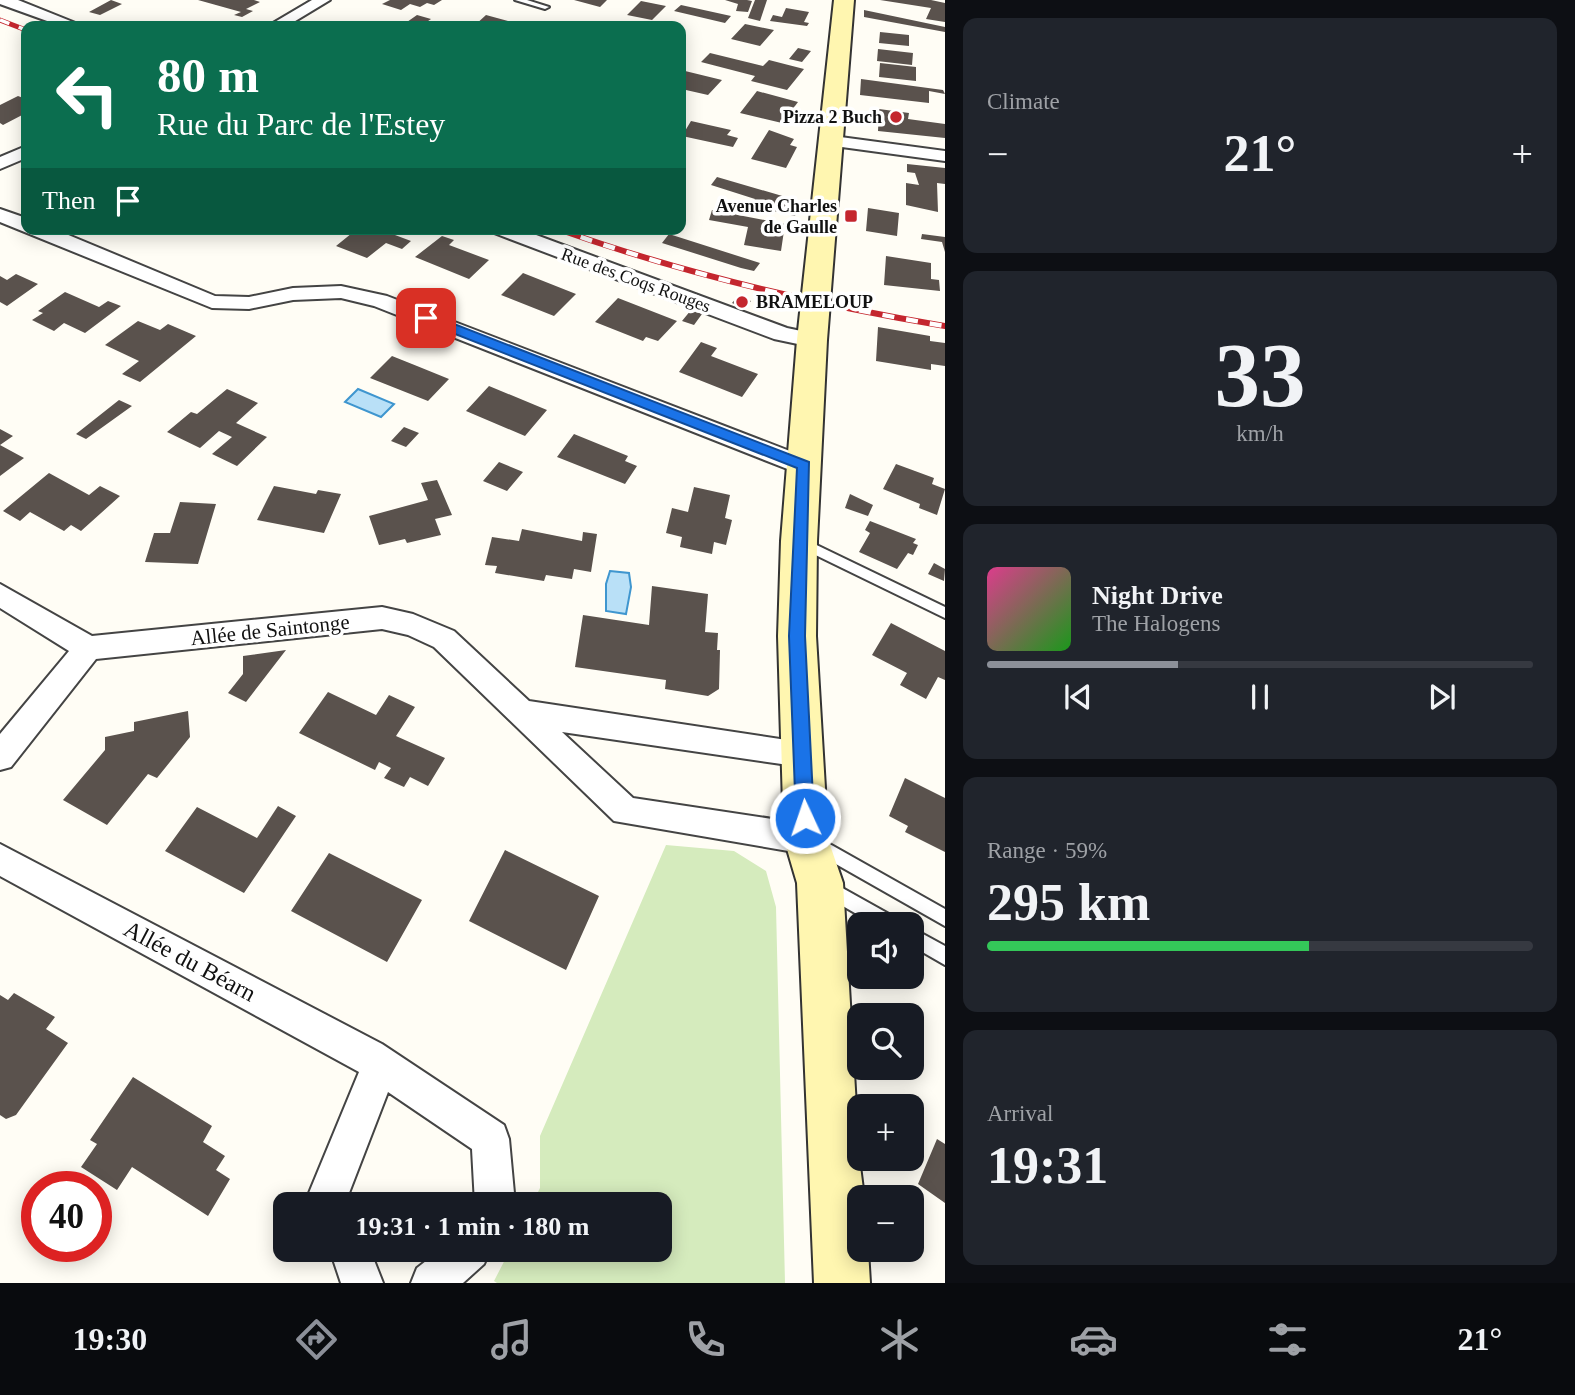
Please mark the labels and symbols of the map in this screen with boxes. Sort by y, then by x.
place label: Pizza 2 Buch [783,107,882,127]
marker: Pizza 2 Buch [888,109,904,125]
place label: Avenue Charles de Gaulle [716,196,837,237]
marker: Avenue Charles de Gaulle [843,208,859,224]
street label: Rue des Coqs Rouges [559,244,713,316]
pin [396,288,456,348]
place label: BRAMELOUP [756,292,873,312]
marker: BRAMELOUP [734,294,750,310]
street label: Allée de Saintonge [189,610,351,650]
position arrow [768,781,842,855]
street label: Allée du Béarn [120,915,260,1007]
speed limit sign: 40 [21,1171,112,1262]

